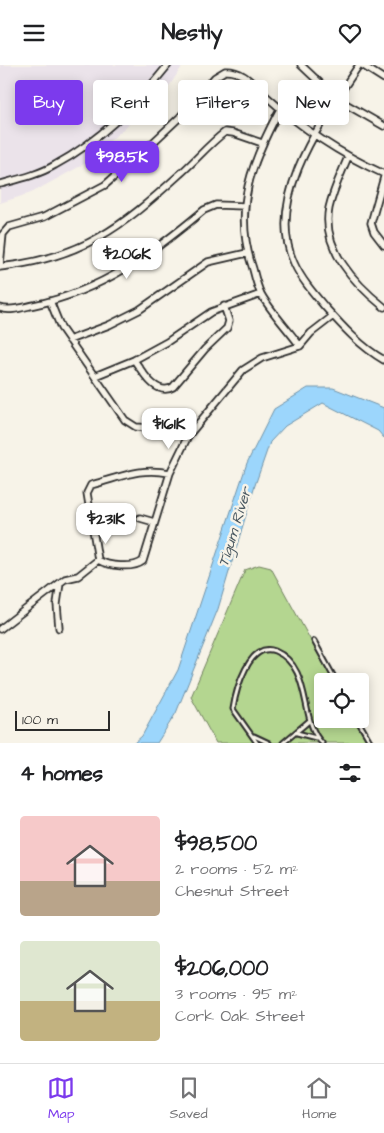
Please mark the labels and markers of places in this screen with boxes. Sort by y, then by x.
pin: $98.5K [81,141,163,183]
pin: $206K [92,237,162,280]
pin: $161K [134,407,204,450]
pin: $231K [71,503,141,545]

